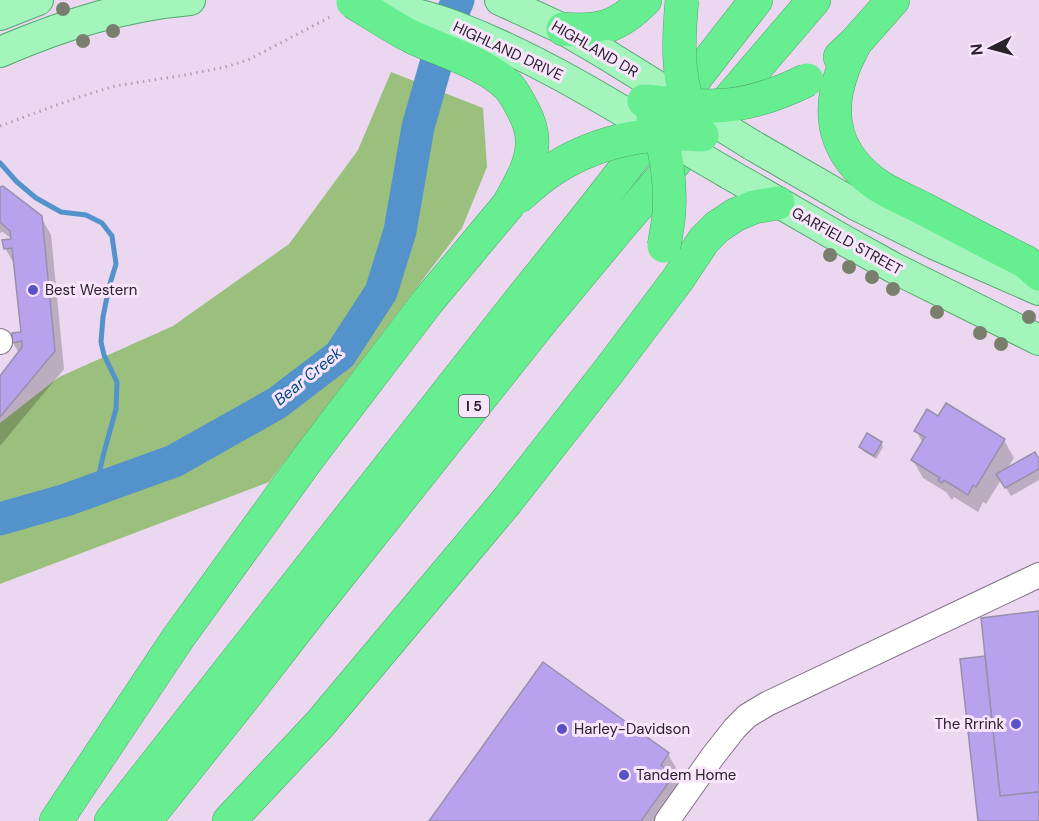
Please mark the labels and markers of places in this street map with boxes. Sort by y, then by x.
place label: Best Western [45,280,137,300]
marker: Best Western [26,283,40,297]
place label: The Rrrink [935,714,1004,734]
marker: The Rrrink [1009,717,1023,731]
place label: Harley-Davidson [574,719,690,739]
marker: Harley-Davidson [555,722,569,736]
place label: Tandem Home [636,765,736,785]
marker: Tandem Home [617,768,631,782]

